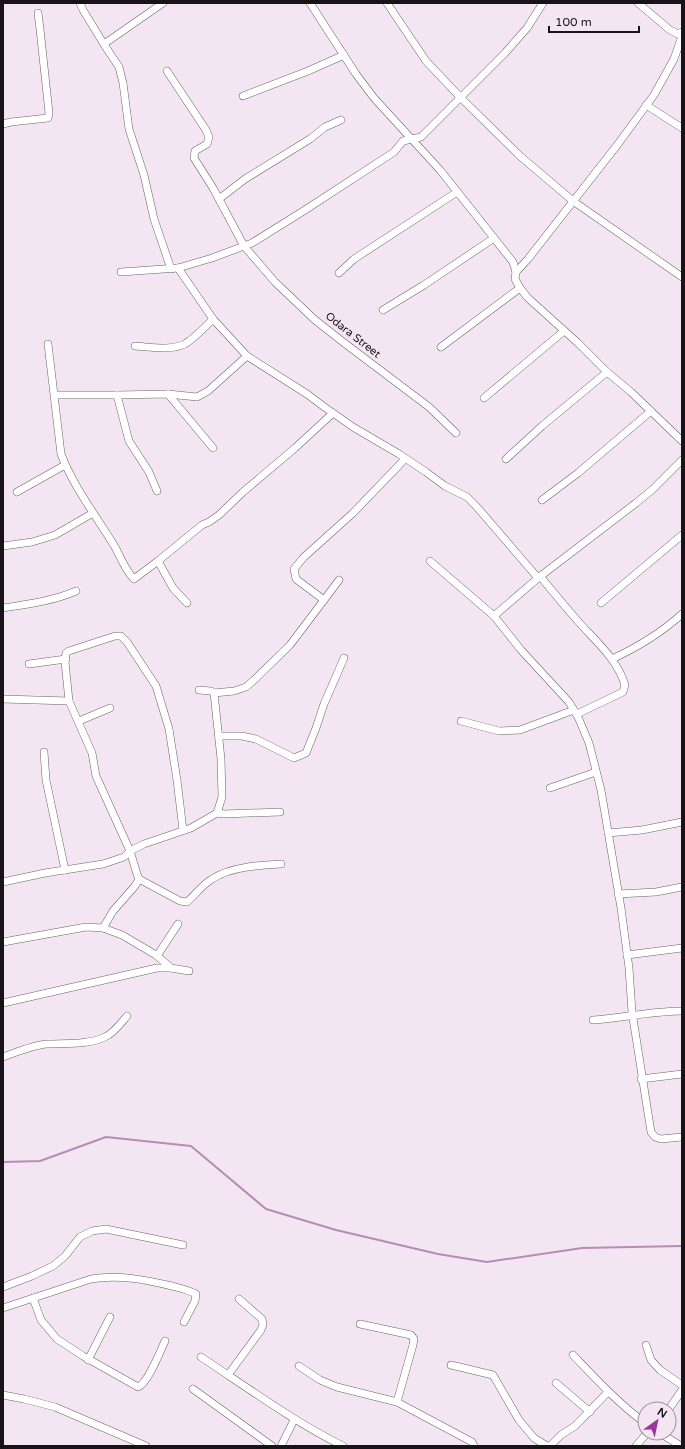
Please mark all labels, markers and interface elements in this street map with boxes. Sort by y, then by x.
scale bar [549,8,639,34]
text: 100 m [555,15,592,29]
street label: Odara Street [323,309,383,361]
north arrow [637,1401,677,1441]
text: N [655,1405,669,1421]

